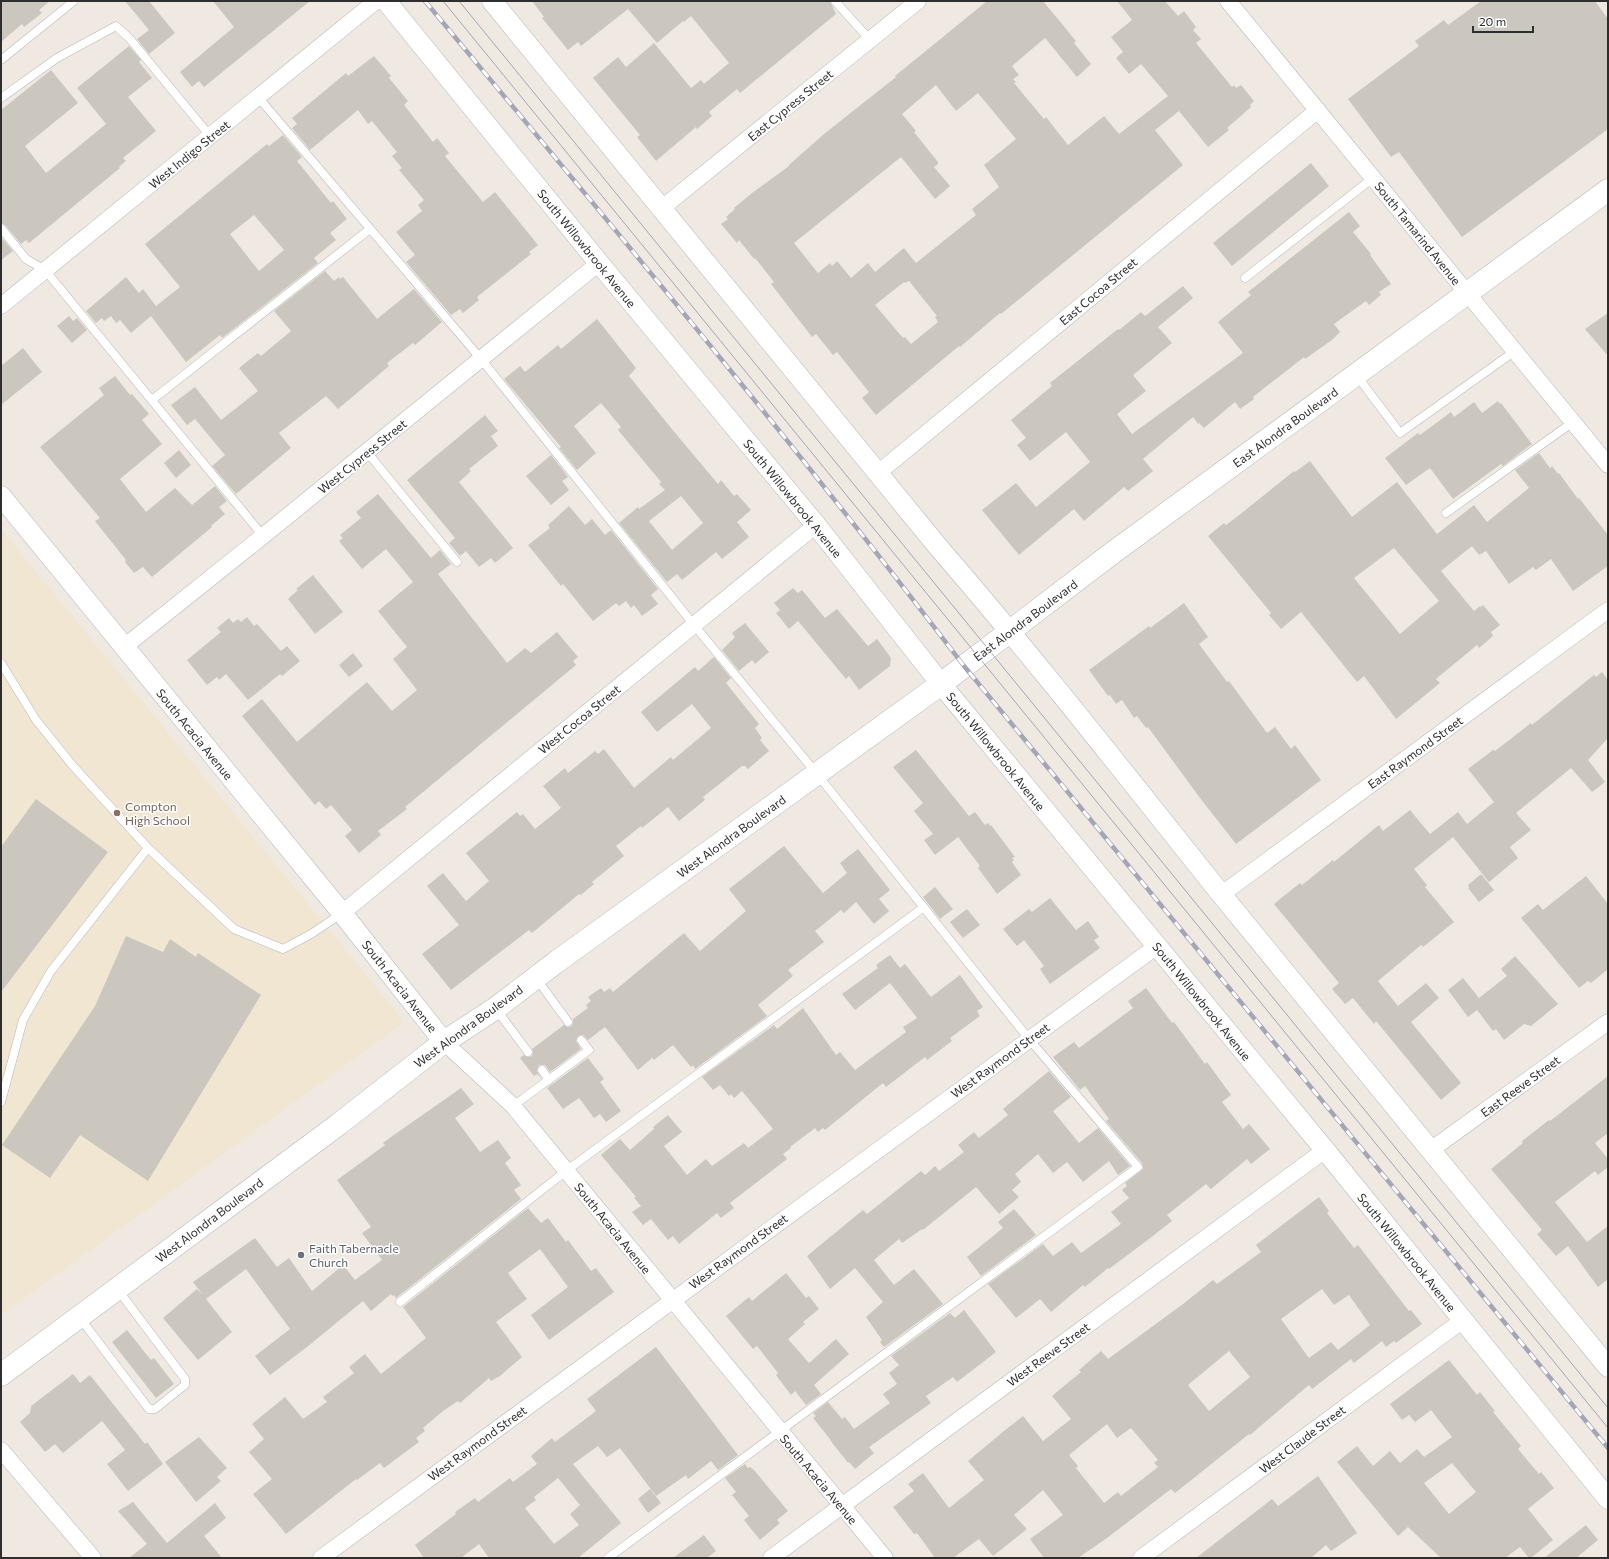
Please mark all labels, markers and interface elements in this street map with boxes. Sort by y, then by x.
scale bar [1473,8,1533,34]
text: 20 m [1479,14,1506,28]
street label: East Cypress Street [745,66,835,144]
street label: West Indigo Street [146,117,232,191]
street label: South Tamarind Avenue [1372,179,1464,287]
street label: South Willowbrook Avenue [535,186,639,310]
street label: East Cocoa Street [1056,254,1140,328]
street label: East Alondra Boulevard [1230,384,1340,470]
street label: West Cypress Street [315,416,409,496]
street label: South Willowbrook Avenue [741,436,845,560]
street label: East Alondra Boulevard [970,576,1080,664]
street label: West Cocoa Street [535,682,623,756]
street label: South Acacia Avenue [154,686,236,782]
street label: South Willowbrook Avenue [944,689,1048,813]
street label: East Raymond Street [1365,713,1465,791]
street label: West Alondra Boulevard [674,792,788,880]
place label: Compton High School [125,799,190,827]
marker: Compton High School [112,808,122,818]
street label: South Acacia Avenue [360,937,440,1035]
street label: South Willowbrook Avenue [1150,939,1254,1063]
street label: West Alondra Boulevard [411,982,525,1070]
street label: West Raymond Street [948,1019,1052,1100]
street label: East Reeve Street [1478,1052,1562,1119]
street label: West Alondra Boulevard [153,1175,265,1265]
street label: South Acacia Avenue [572,1180,654,1276]
street label: South Willowbrook Avenue [1355,1190,1459,1314]
street label: West Raymond Street [686,1210,790,1291]
place label: Faith Tabernacle Church [309,1241,399,1269]
marker: Faith Tabernacle Church [296,1250,306,1260]
street label: West Reeve Street [1004,1319,1092,1389]
street label: West Raymond Street [425,1402,529,1483]
street label: West Claude Street [1256,1402,1348,1476]
street label: South Acacia Avenue [777,1431,861,1527]

